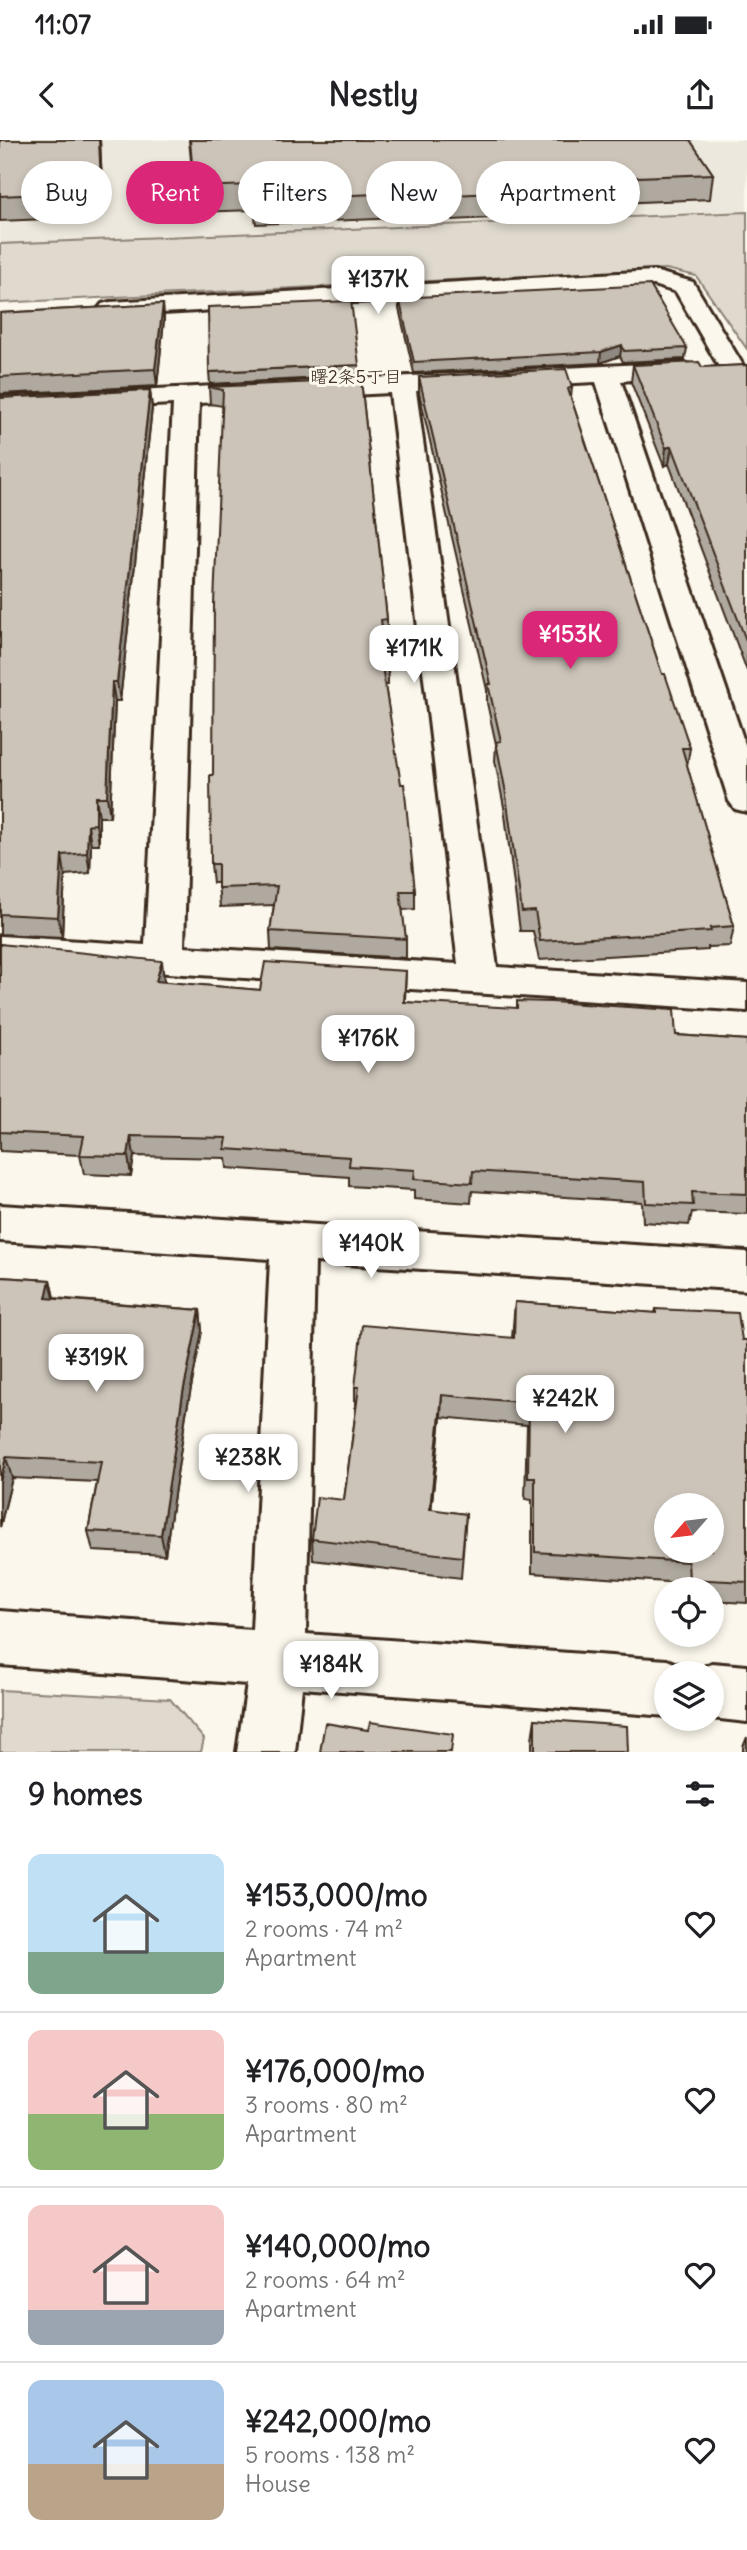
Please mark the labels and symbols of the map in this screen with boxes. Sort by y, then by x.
pin: ¥137K [329,256,427,316]
district label: 曙2条5丁目 [310,365,402,388]
pin: ¥153K [521,612,619,671]
pin: ¥171K [365,626,463,685]
pin: ¥176K [319,1016,417,1075]
pin: ¥140K [322,1220,420,1280]
pin: ¥319K [47,1334,145,1394]
pin: ¥242K [516,1376,614,1435]
pin: ¥238K [199,1434,297,1494]
north arrow [654,1493,724,1563]
pin: ¥184K [282,1642,380,1701]

